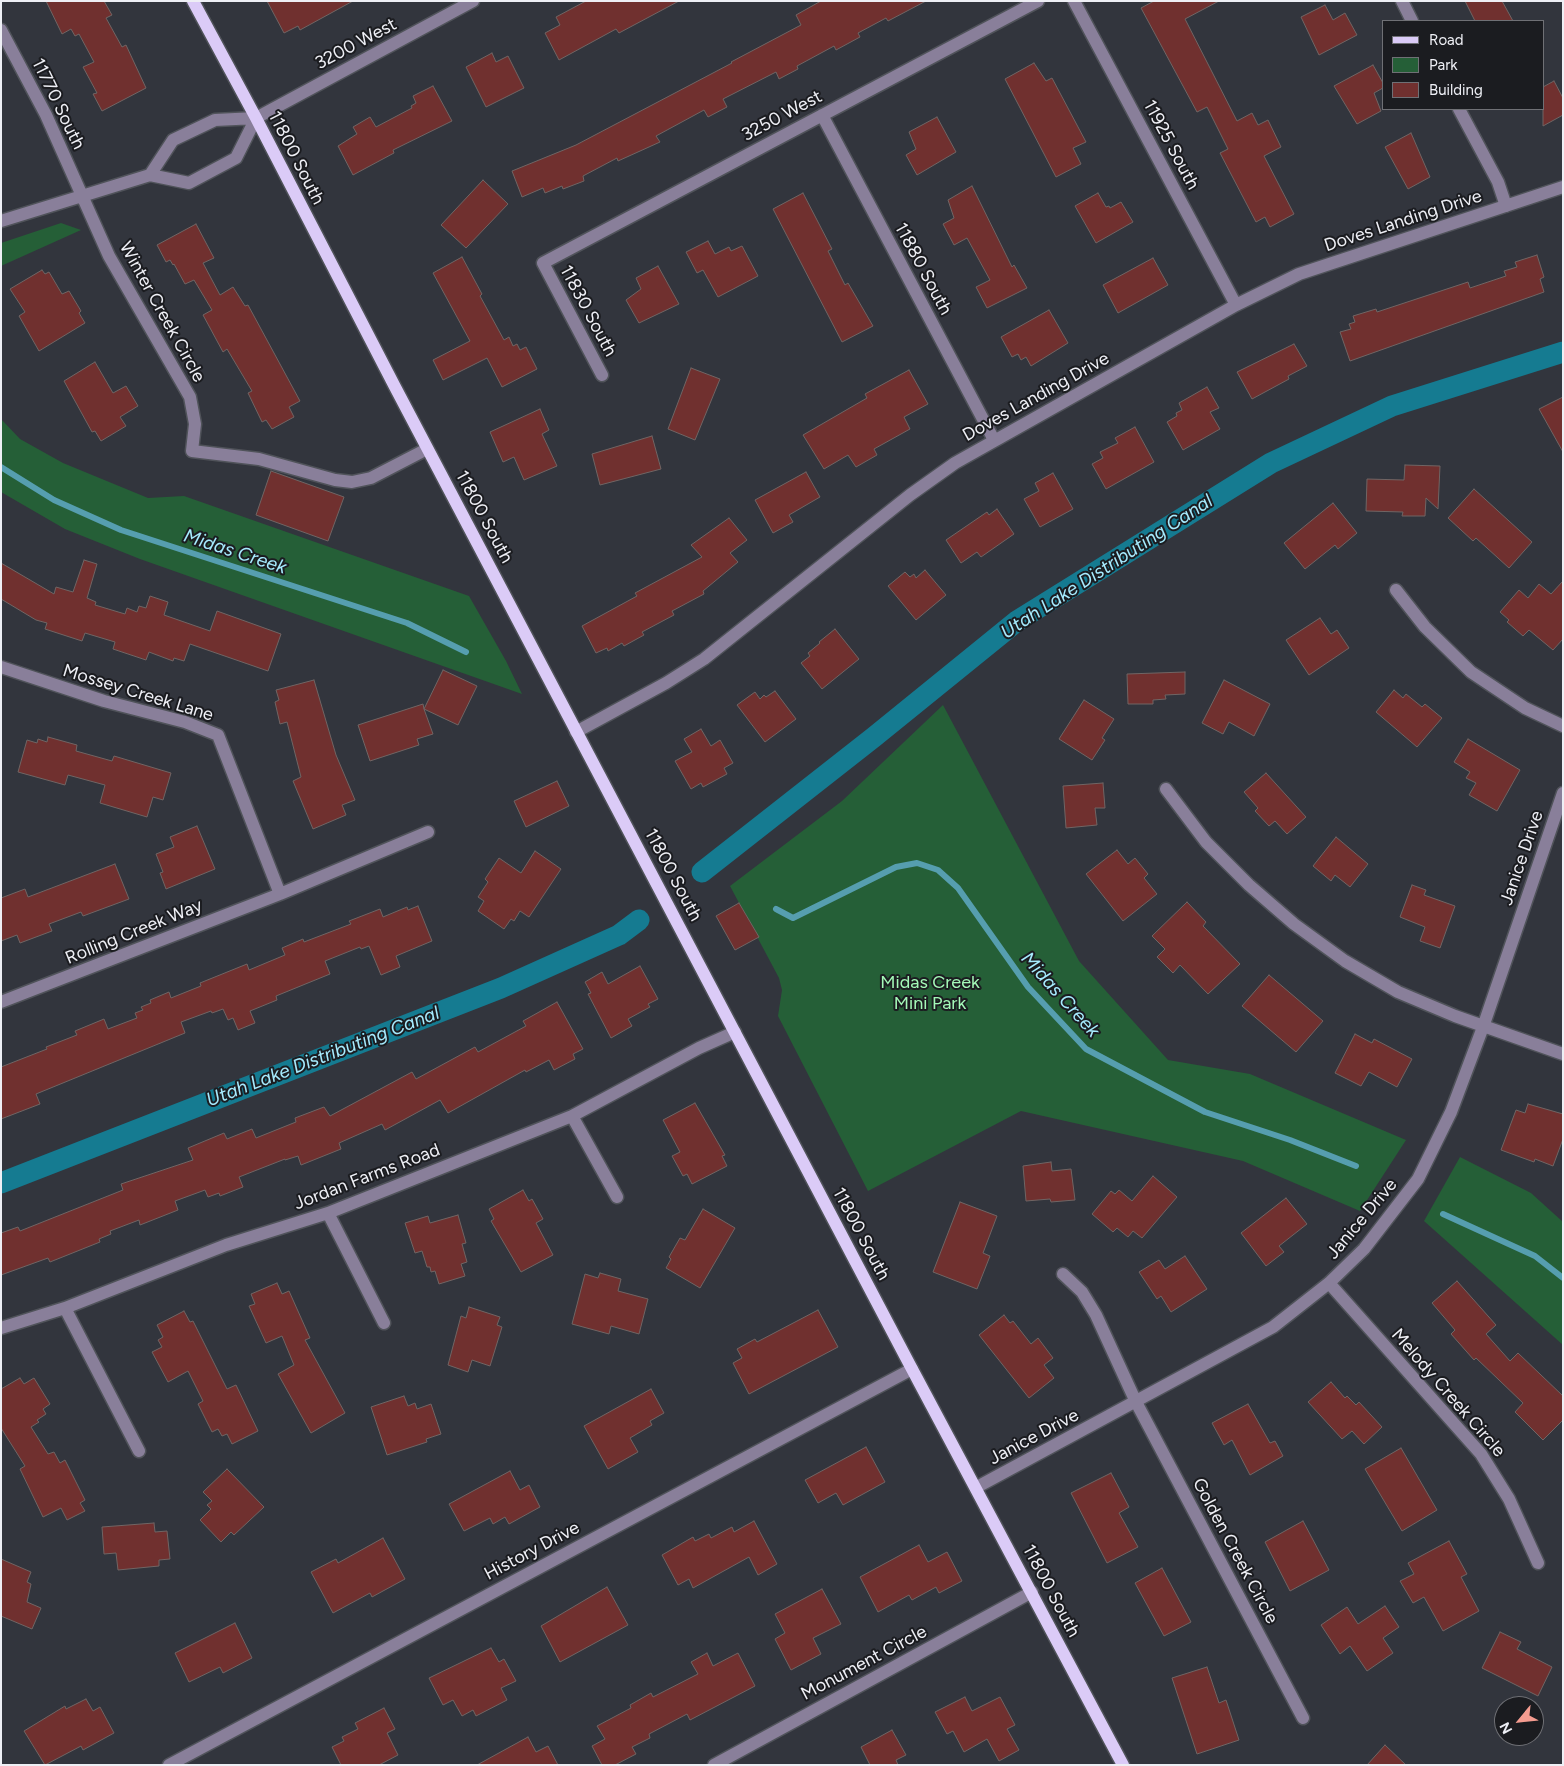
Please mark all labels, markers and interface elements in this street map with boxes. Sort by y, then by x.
street label: 3200 West [312,14,400,74]
legend [1382,20,1544,110]
text: Road [1429,31,1464,49]
street label: 11770 South [27,55,89,153]
text: Park [1429,56,1458,74]
text: Building [1429,81,1483,99]
street label: 3250 West [738,86,826,146]
street label: 11925 South [1138,97,1204,193]
street label: 11800 South [263,108,329,208]
street label: Doves Landing Drive [1321,185,1485,257]
street label: 11880 South [890,219,956,319]
street label: Winter Creek Circle [114,238,210,386]
street label: 11830 South [555,262,621,360]
street label: Doves Landing Drive [959,348,1113,446]
street label: 11800 South [451,467,517,567]
water label: Utah Lake Distributing Canal [997,490,1217,644]
water label: Midas Creek [181,525,289,579]
street label: Mossey Creek Lane [60,660,216,726]
street label: Janice Drive [1496,808,1548,908]
street label: 11800 South [640,825,706,925]
street label: Rolling Creek Way [62,895,206,969]
water label: Midas Creek [1016,948,1104,1042]
park label: Midas Creek Mini Park [880,972,980,1014]
water label: Utah Lake Distributing Canal [203,1002,443,1112]
street label: Jordan Farms Road [291,1139,443,1215]
street label: Janice Drive [1322,1174,1402,1264]
street label: 11800 South [828,1184,894,1284]
street label: Melody Creek Circle [1387,1325,1509,1461]
street label: Janice Drive [986,1404,1082,1470]
street label: Golden Creek Circle [1188,1475,1282,1627]
street label: History Drive [481,1517,583,1585]
street label: 11800 South [1018,1541,1084,1641]
street label: Monument Circle [798,1621,930,1705]
north arrow [1494,1696,1544,1746]
text: N [1496,1719,1516,1737]

